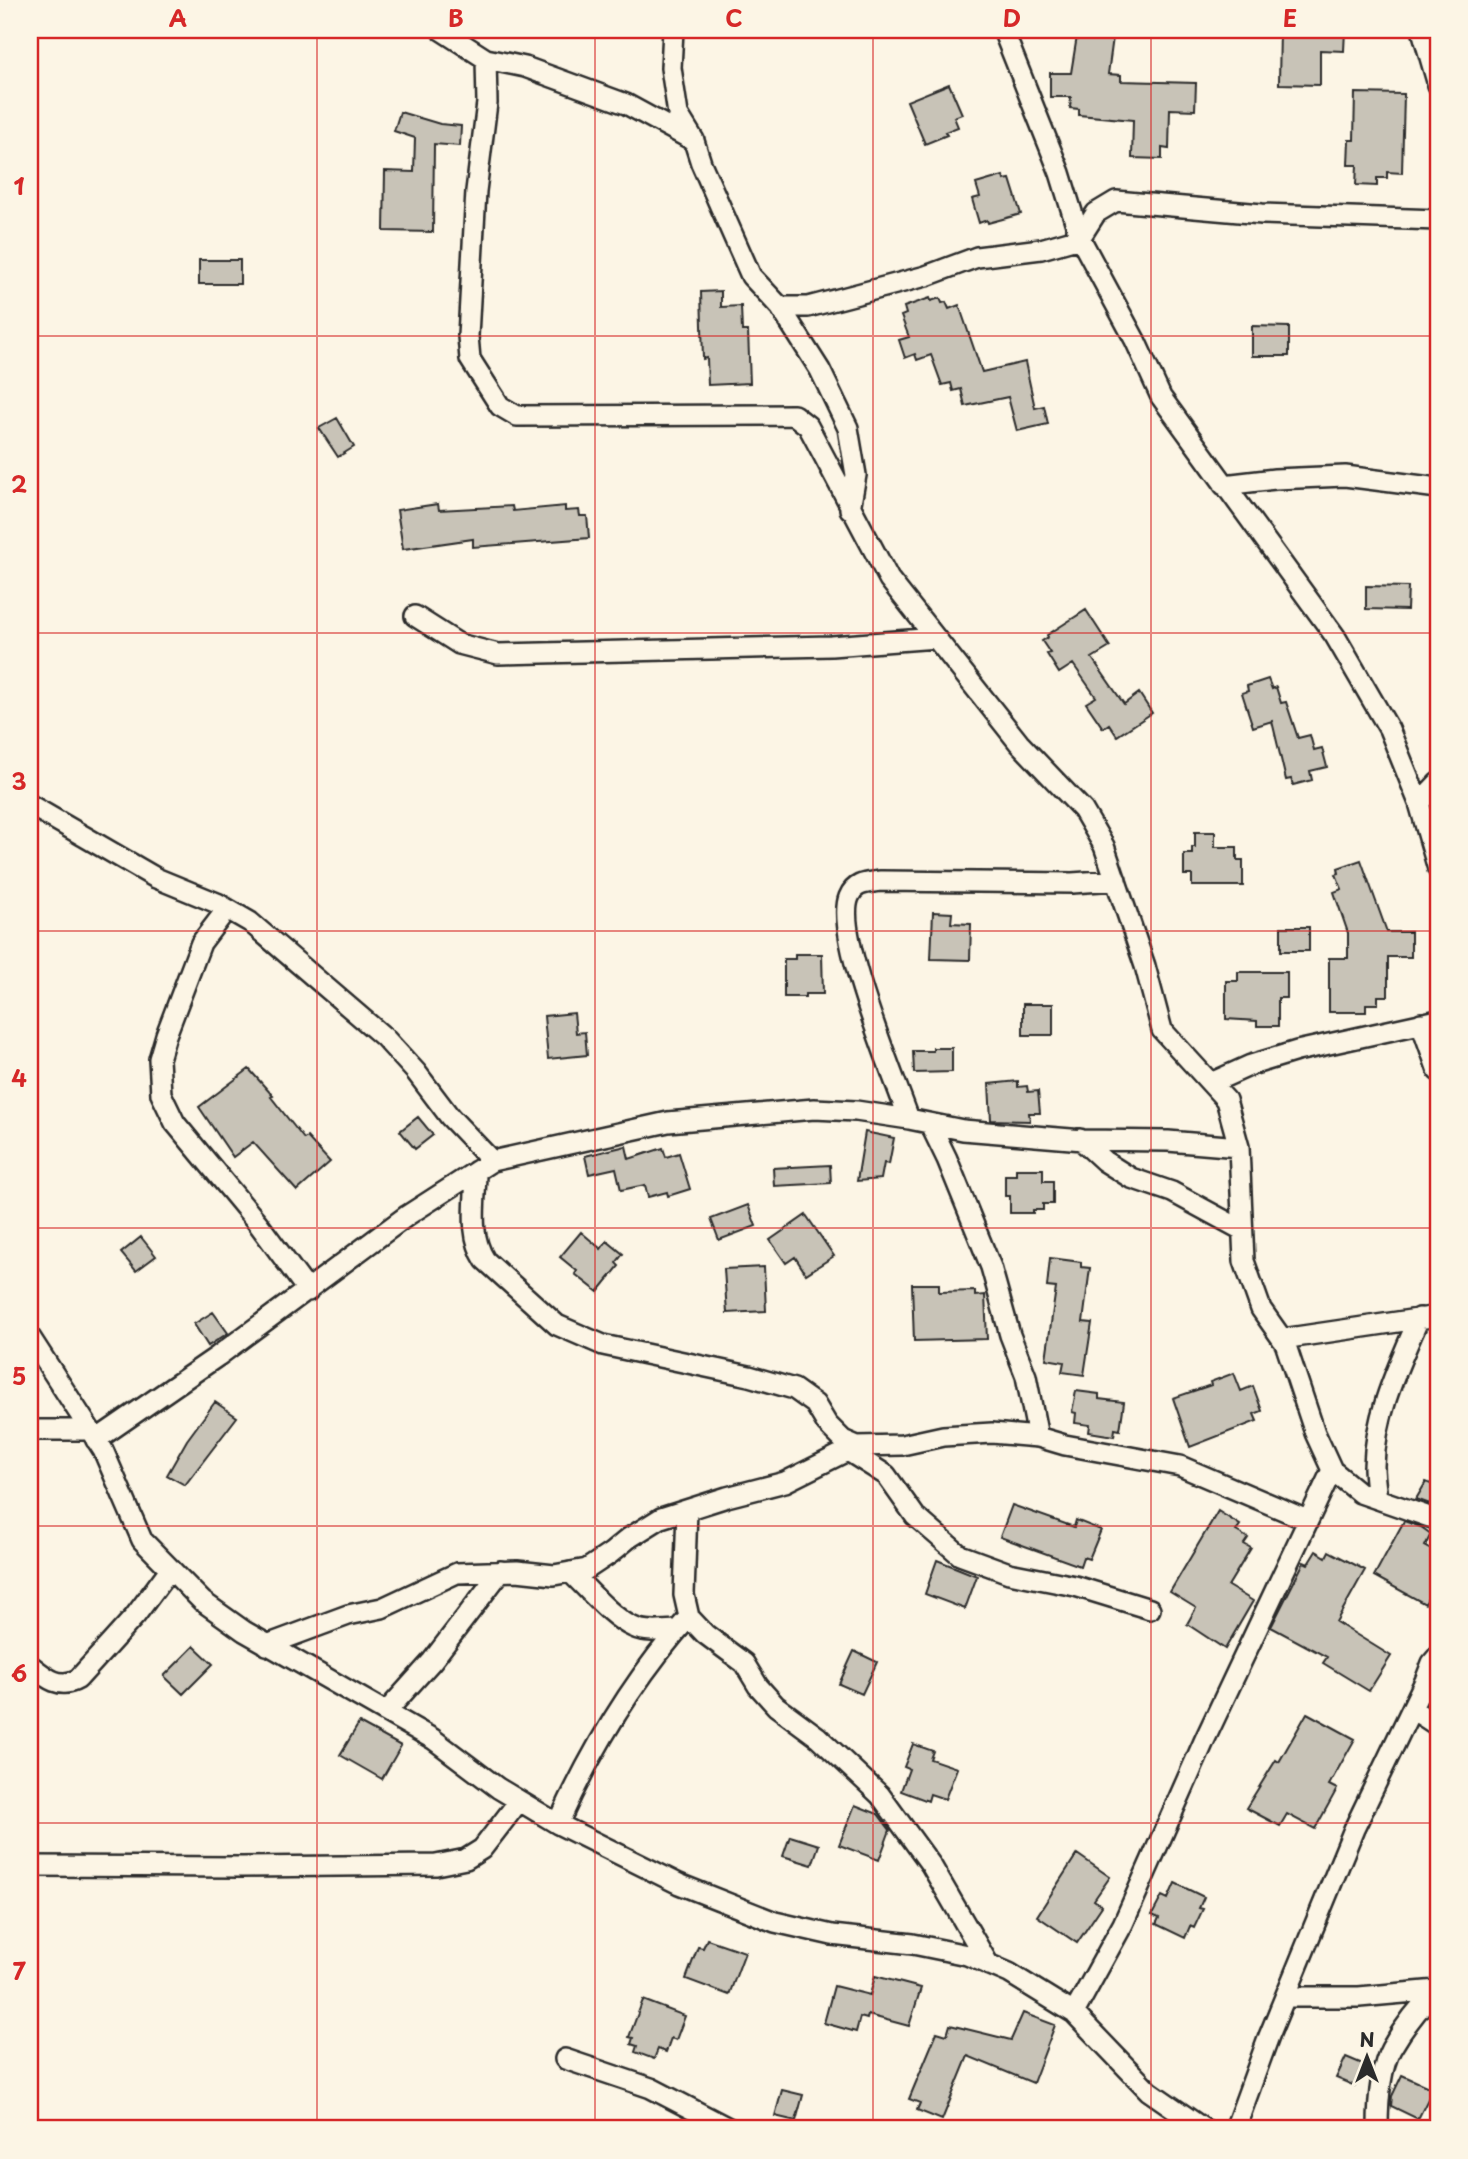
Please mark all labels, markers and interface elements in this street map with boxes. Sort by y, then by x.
text: A [169,0,187,35]
text: B [448,0,464,35]
text: C [725,0,743,35]
text: D [1003,0,1021,35]
text: E [1283,0,1297,35]
text: 1 [14,168,25,203]
text: 2 [11,466,27,501]
text: 3 [11,763,27,798]
text: 4 [11,1060,27,1095]
text: 5 [12,1358,26,1393]
text: 6 [11,1655,27,1690]
text: 7 [12,1953,26,1988]
north arrow [1332,2022,1402,2092]
text: N [1359,2025,1375,2053]

